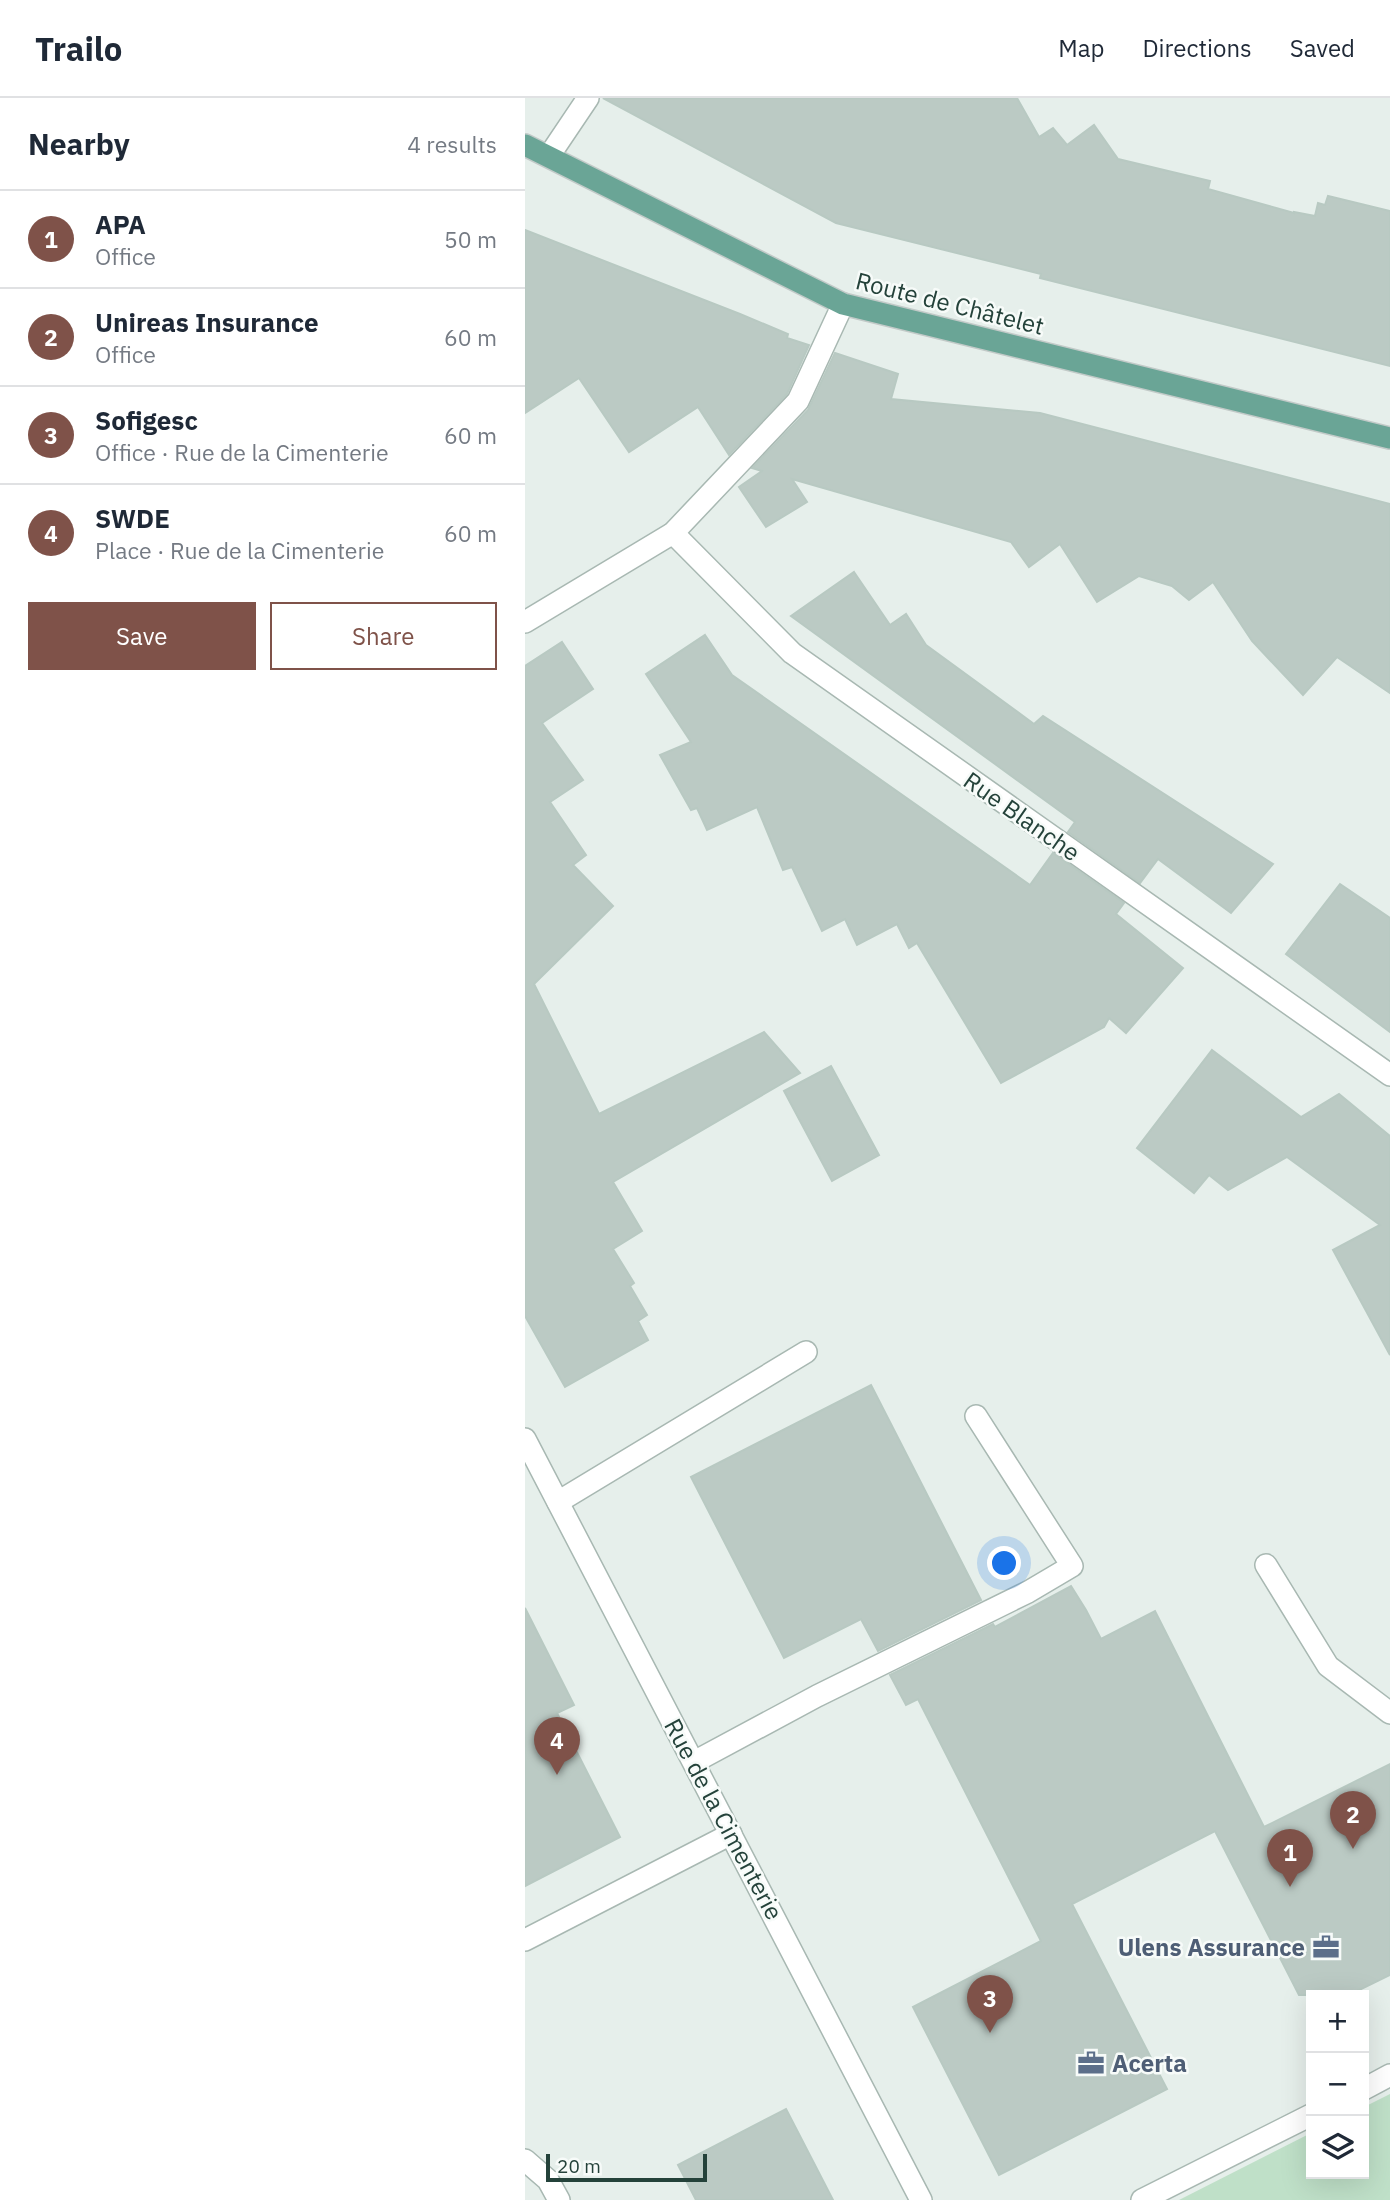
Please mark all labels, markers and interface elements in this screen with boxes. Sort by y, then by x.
text: Trailo [35,27,122,70]
text: Map [1058,32,1104,64]
text: Directions [1142,32,1252,64]
text: Saved [1290,32,1355,64]
text: Nearby [28,124,130,163]
text: 4 results [407,129,497,159]
text: APA [95,207,146,241]
text: 1 [44,224,58,254]
text: 50 m [444,224,497,254]
text: Office [95,241,156,271]
street label: Route de Châtelet [853,264,1047,342]
text: Unireas Insurance [95,305,319,339]
text: 2 [44,322,58,352]
text: 60 m [444,322,497,352]
text: Office [95,339,156,369]
text: Sofigesc [95,403,198,437]
text: 3 [44,420,58,450]
text: 60 m [444,420,497,450]
text: Office · Rue de la Cimenterie [95,437,389,467]
text: SWDE [95,501,170,535]
text: 4 [44,518,58,548]
text: 60 m [444,518,497,548]
text: Place · Rue de la Cimenterie [95,535,384,565]
button: Save [28,602,256,670]
button: Share [270,602,497,670]
street label: Rue Blanche [957,764,1087,868]
your location [987,1546,1021,1580]
street label: Rue de la Cimenterie [657,1713,791,1925]
pin: 4 [534,1717,580,1775]
pin: 2 [1330,1791,1376,1849]
pin: 1 [1267,1829,1313,1887]
place label: Ulens Assurance [1118,1931,1305,1963]
office icon: Ulens Assurance [1311,1932,1341,1962]
pin: 3 [967,1975,1013,2033]
map controls [1306,1990,1369,2179]
button: + [1306,1990,1369,2053]
place label: Acerta [1112,2047,1187,2079]
office icon: Acerta [1076,2048,1106,2078]
button: − [1306,2053,1369,2116]
button: layers [1306,2116,1369,2179]
scale bar [546,2151,707,2183]
text: 20 m [557,2154,601,2178]

